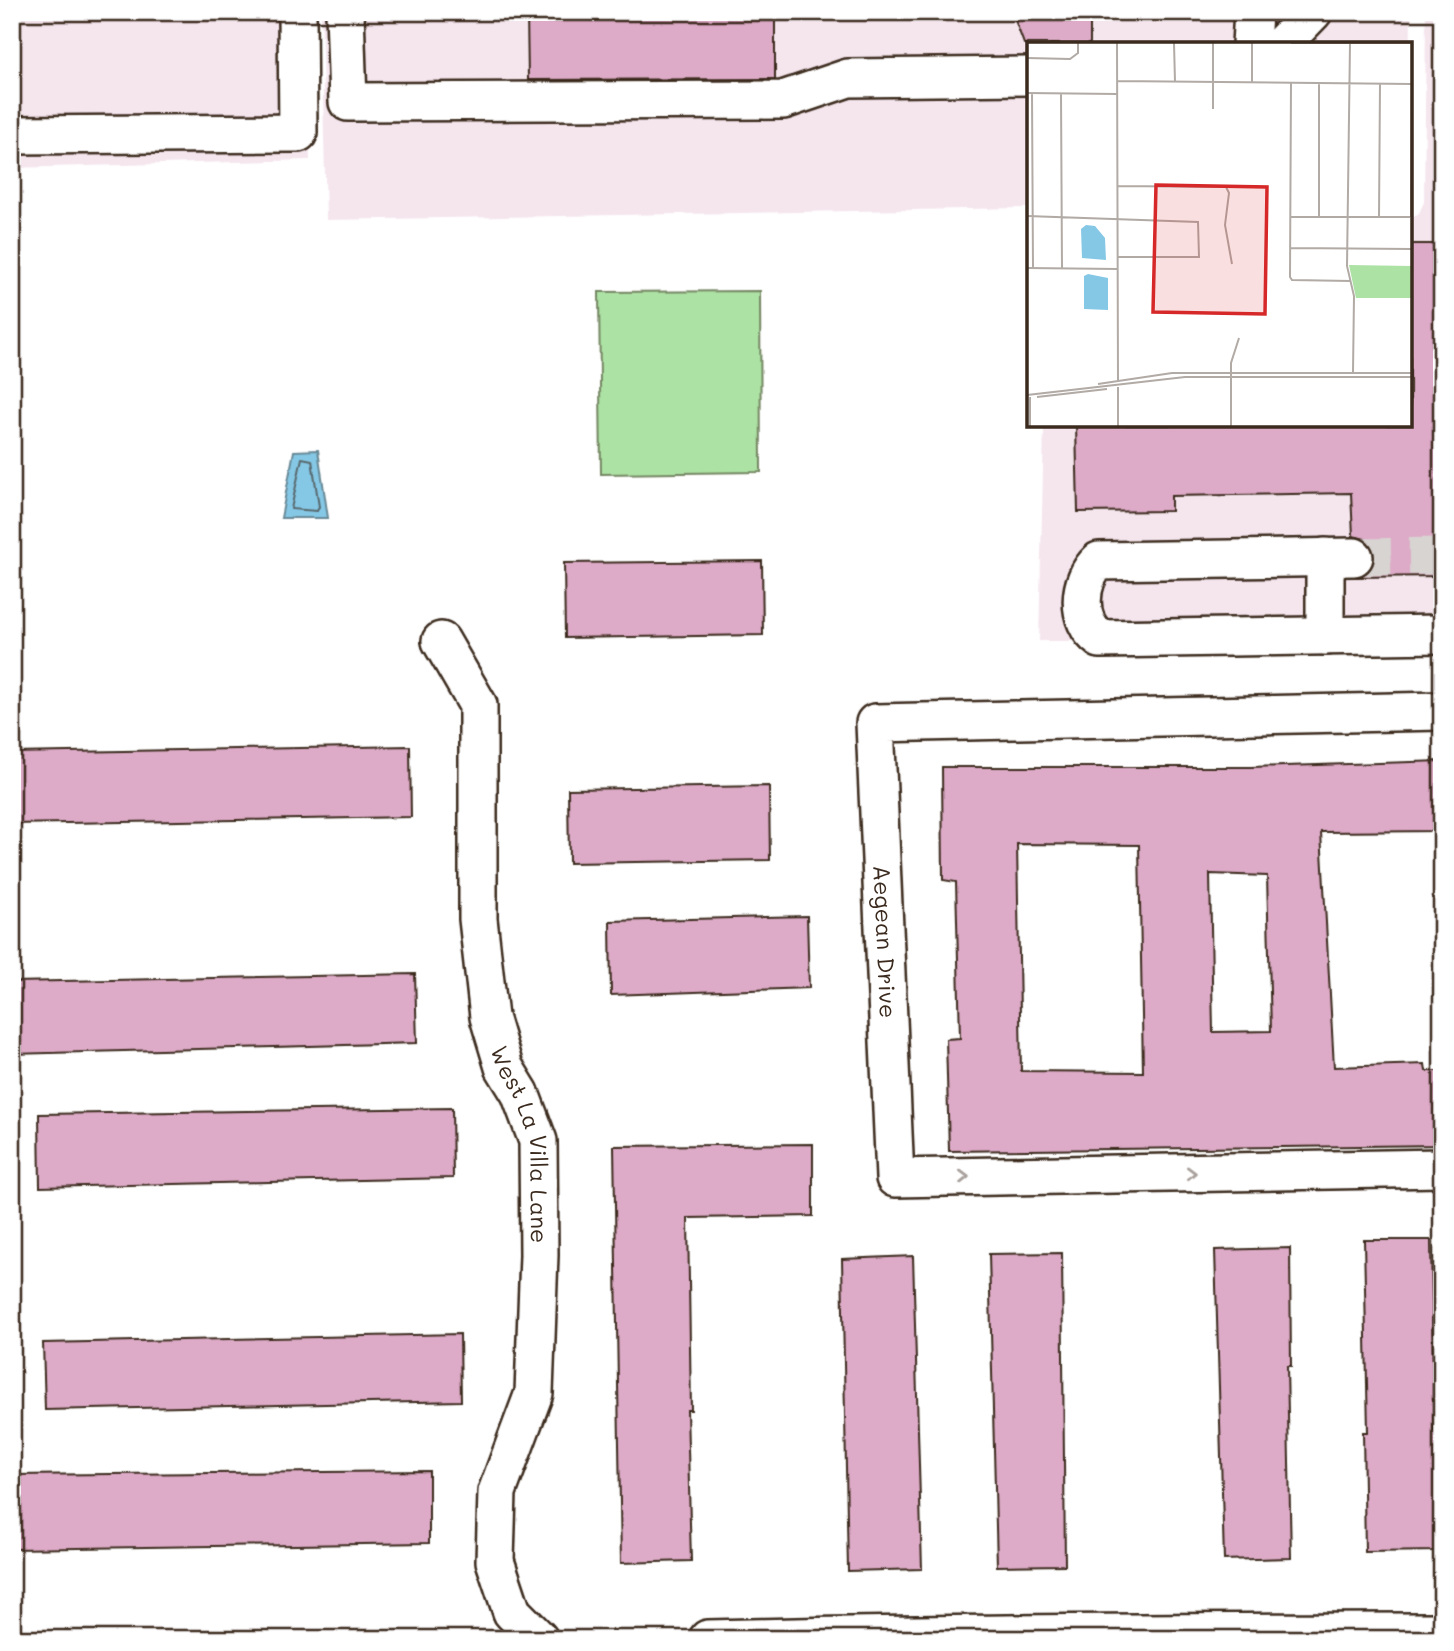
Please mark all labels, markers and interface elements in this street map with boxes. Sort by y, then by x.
inset map [1027,42,1412,427]
street label: Aegean Drive [867,865,904,1019]
street label: West La Villa Lane [484,1042,555,1243]
one-way arrow [1186,1165,1197,1180]
one-way arrow [959,1169,969,1185]

